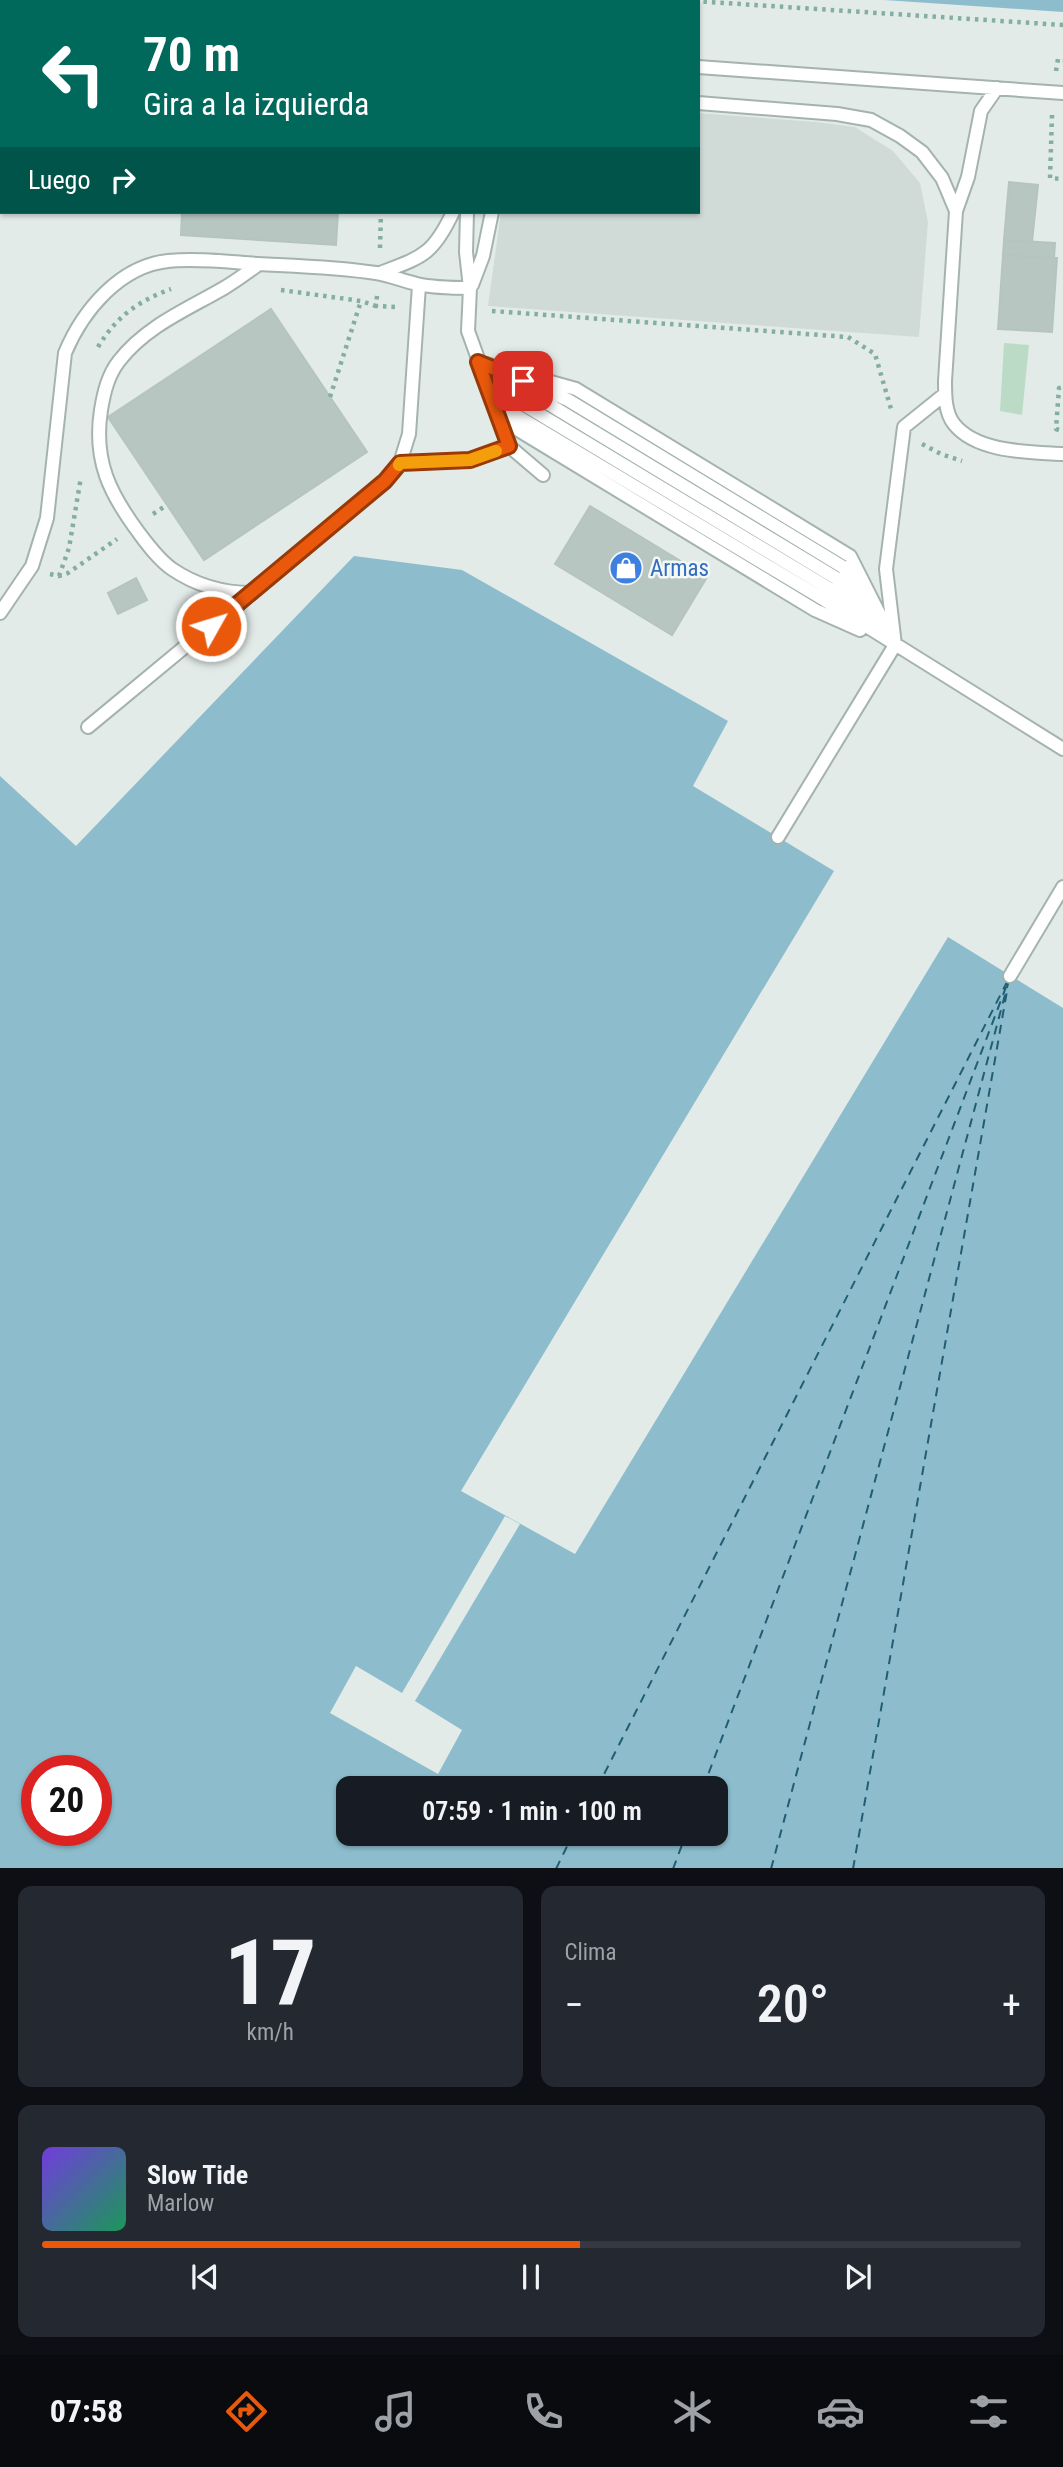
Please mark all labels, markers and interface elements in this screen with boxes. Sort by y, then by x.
text: 70 m [143,26,240,83]
icon: left [28,28,119,119]
text: Gira a la izquierda [143,85,369,123]
icon: right [104,161,142,199]
text: Luego [28,165,90,195]
pin [493,351,553,411]
icon: arrive [504,362,542,400]
shop icon: Armas [607,549,645,587]
place label: Armas [650,555,709,582]
position arrow [174,589,248,663]
speed limit sign: 20 [21,1755,112,1846]
text: 07:59 · 1 min · 100 m [422,1796,642,1826]
text: 17 [224,1920,316,2026]
text: Clima [565,1939,616,1966]
text: 20° [757,1974,829,2035]
text: − [565,1983,584,2027]
text: + [1002,1983,1021,2027]
text: km/h [247,2019,294,2046]
text: Slow Tide [147,2160,248,2190]
text: Marlow [147,2190,214,2217]
icon: previous [186,2258,224,2296]
icon: pause [512,2258,550,2296]
icon: next [839,2258,877,2296]
icon: directions [222,2387,271,2436]
icon: music [371,2387,420,2436]
icon: phone [519,2387,568,2436]
icon: climate [668,2387,717,2436]
icon: car [816,2387,865,2436]
icon: filters [964,2387,1013,2436]
text: 07:58 [50,2392,123,2430]

